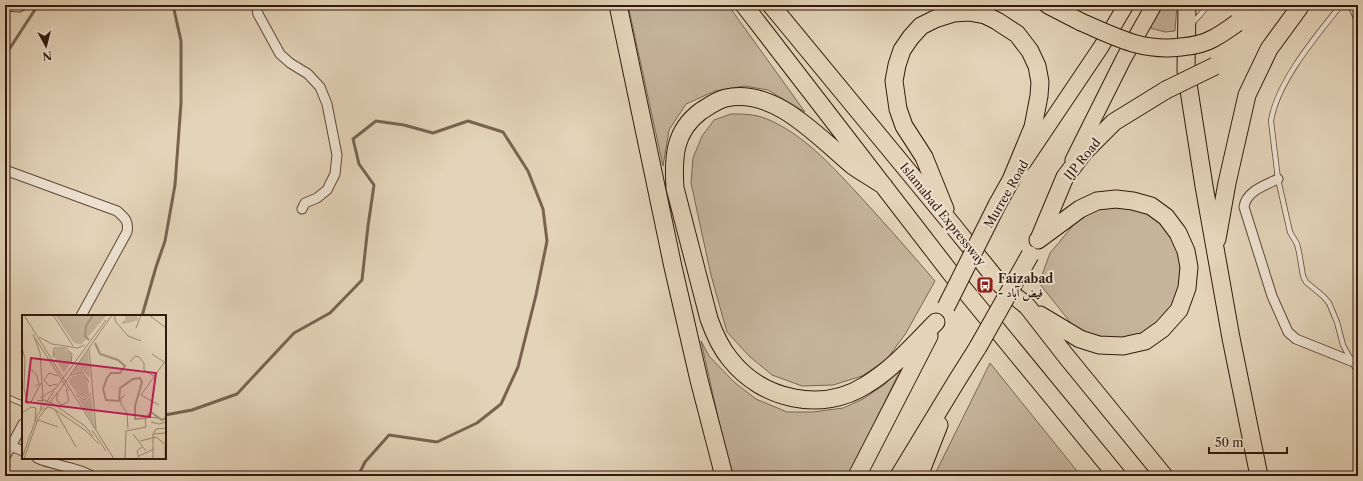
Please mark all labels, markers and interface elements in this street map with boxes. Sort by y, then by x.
north arrow [26,26,66,66]
text: N [41,48,53,64]
street label: IJP Road [1061,135,1104,183]
street label: Murree Road [981,157,1032,230]
street label: Islamabad Expressway [897,160,989,269]
place label: Faizabad - فیض آباد [998,271,1053,301]
bus stop icon: Faizabad - فیض آباد [975,275,995,295]
inset map [22,315,166,459]
scale bar [1209,429,1287,455]
text: 50 m [1215,435,1244,450]

